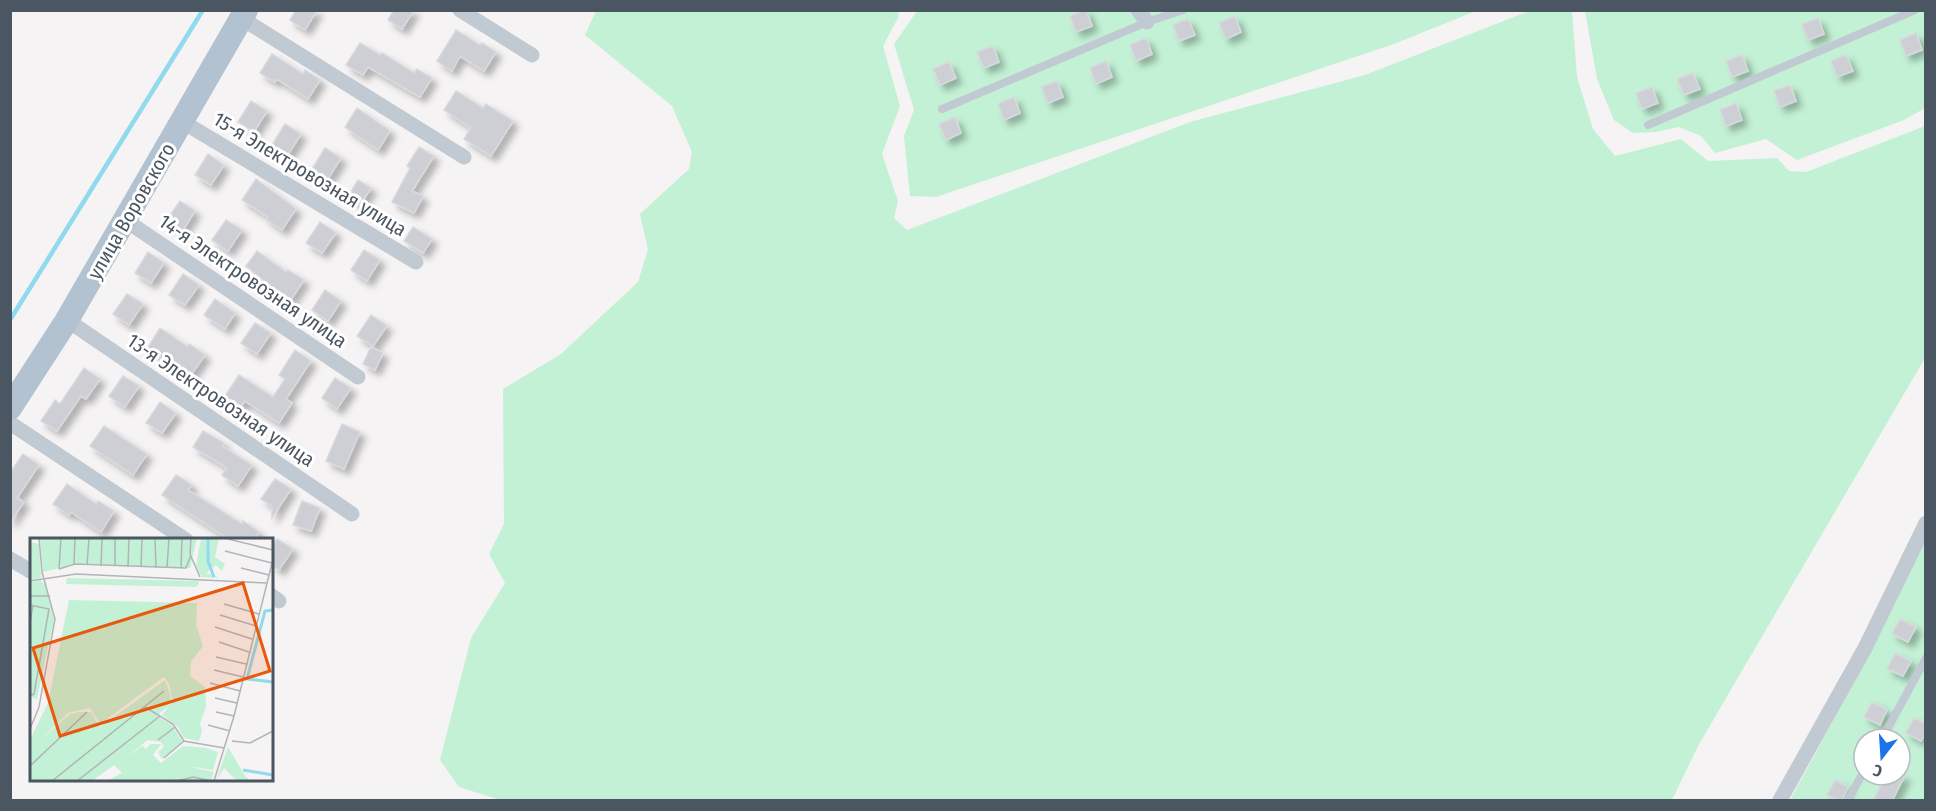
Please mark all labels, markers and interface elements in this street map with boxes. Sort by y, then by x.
street label: 15-я Электровозная улица [209,107,411,241]
street label: улица Воровского [82,139,180,283]
street label: 14-я Электровозная улица [154,209,352,353]
street label: 13-я Электровозная улица [123,328,319,472]
inset map [30,538,273,781]
north arrow [1852,727,1912,787]
text: С [1870,760,1885,781]

